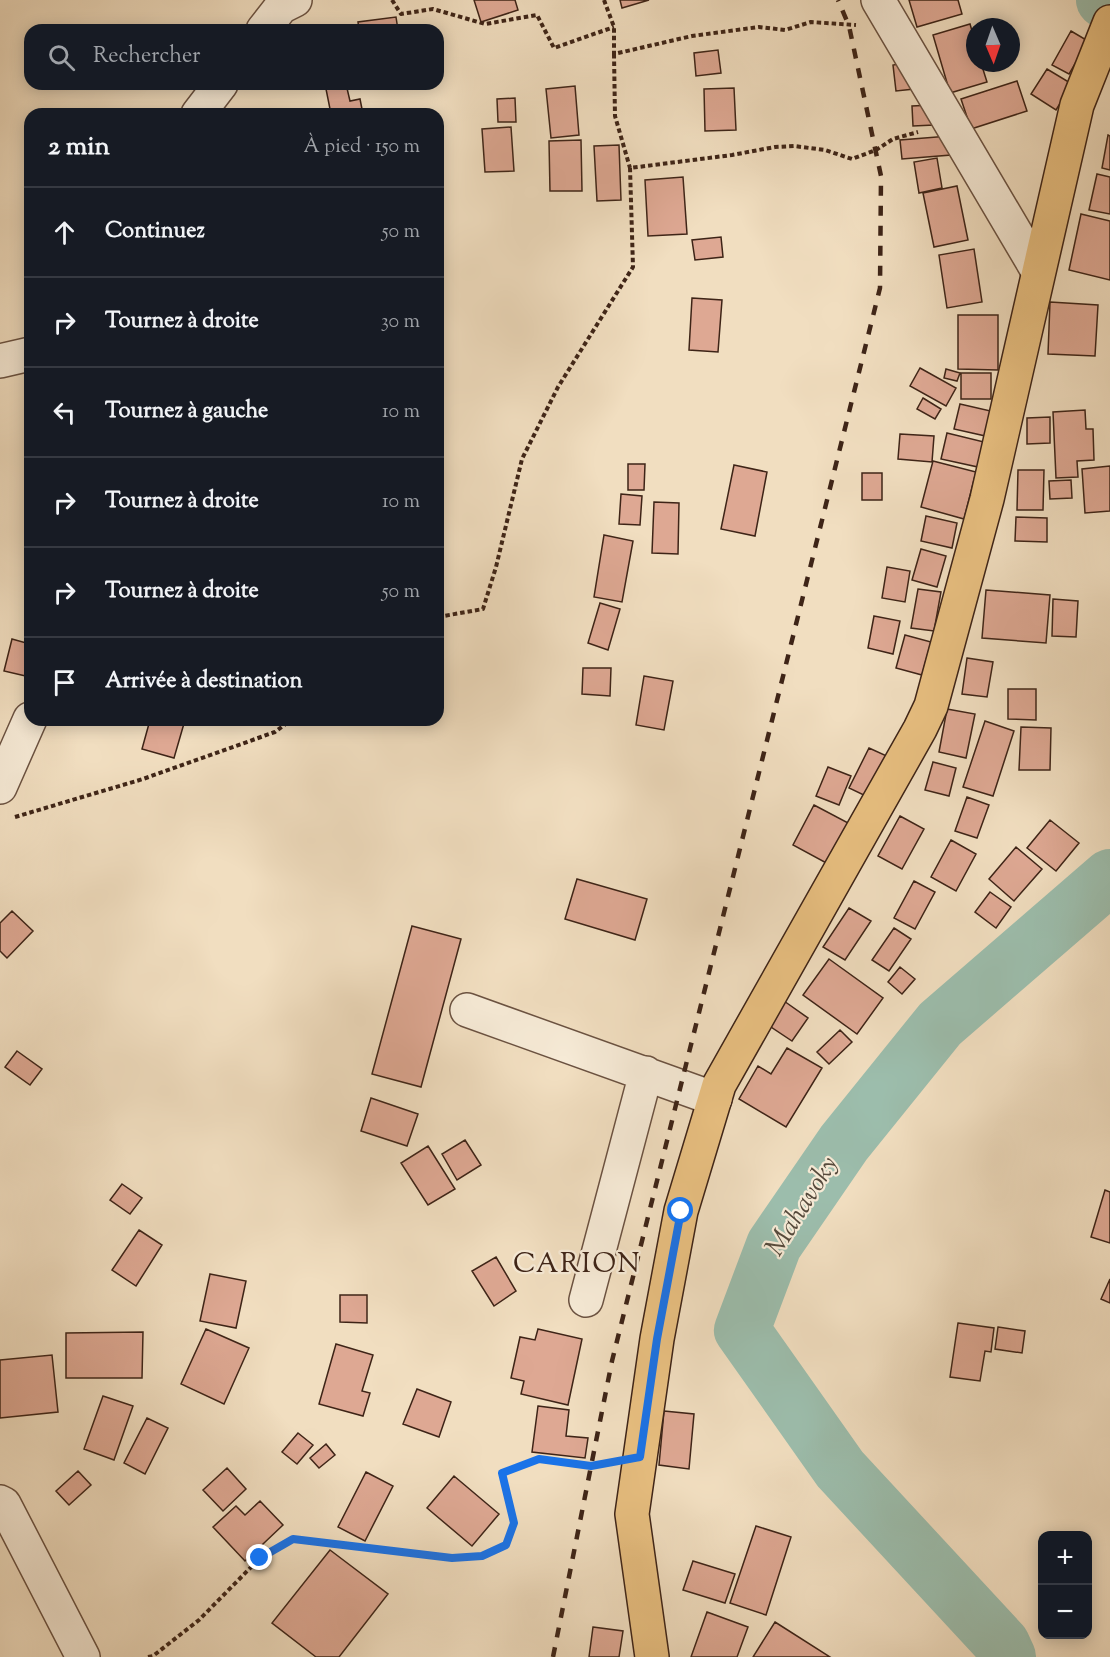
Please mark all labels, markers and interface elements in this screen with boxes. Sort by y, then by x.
north arrow [966,18,1020,72]
search box [24,24,444,90]
icon: search [45,41,78,74]
text: Rechercher [93,41,200,73]
text: 2 min [48,129,110,166]
text: À pied · 150 m [304,133,420,162]
icon: ahead [48,216,81,249]
text: Continuez [105,216,205,248]
text: 50 m [382,218,420,247]
icon: right [48,306,81,339]
text: Tournez à droite [105,306,259,338]
text: 30 m [381,308,420,337]
icon: left [48,396,81,429]
text: Tournez à gauche [105,396,268,428]
text: 10 m [382,398,420,427]
icon: right [48,486,81,519]
text: Tournez à droite [105,486,259,518]
text: 10 m [382,488,420,517]
icon: right [48,576,81,609]
text: Tournez à droite [105,576,259,608]
text: 50 m [382,578,420,607]
icon: arrive [48,666,81,699]
text: Arrivée à destination [105,666,302,698]
water label: Mahavoky [757,1149,849,1265]
route start [667,1197,693,1223]
district label: CARION [513,1245,641,1285]
map controls [1038,1531,1092,1639]
button: + [1038,1531,1092,1585]
route end [246,1544,272,1570]
button: − [1038,1585,1092,1639]

